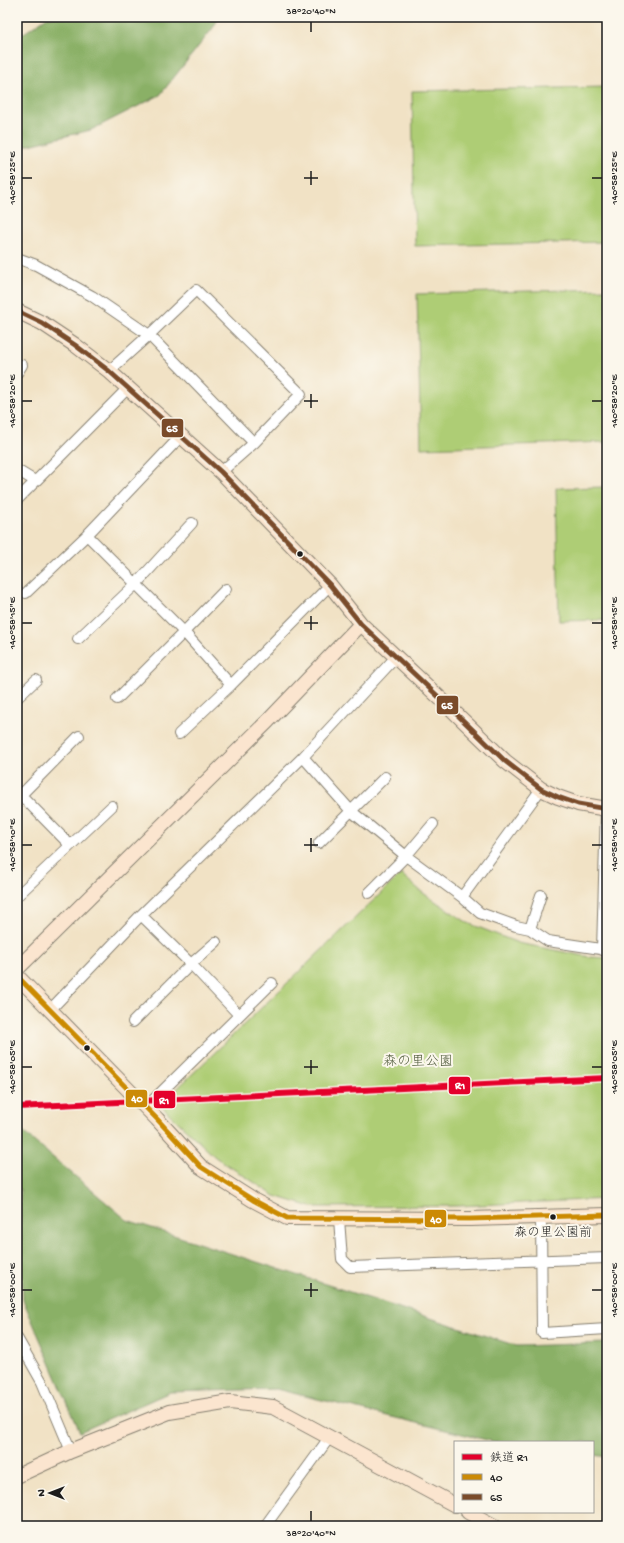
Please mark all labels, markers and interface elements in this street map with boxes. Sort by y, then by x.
text: 38°20'40"N [285,6,336,18]
text: 140°58'25"E [7,151,19,205]
text: 140°58'25"E [609,151,621,205]
text: 140°58'20"E [7,374,19,429]
text: 140°58'20"E [609,374,621,429]
line badge: 65 [161,418,184,438]
text: 65 [166,424,178,436]
unlabelled marker [295,549,305,559]
text: 140°58'15"E [7,596,19,650]
text: 140°58'15"E [609,596,621,650]
line badge: 65 [436,695,459,715]
text: 65 [441,701,453,713]
text: 140°58'10"E [7,818,19,872]
text: 140°58'10"E [609,818,621,872]
text: 140°58'05"E [7,1039,19,1095]
text: 140°58'05"E [609,1039,621,1095]
unlabelled marker [82,1043,92,1053]
park label: 森の里公園 [383,1054,453,1071]
line badge: R1 [448,1076,471,1095]
text: R1 [454,1081,465,1093]
line badge: 40 [125,1089,148,1108]
line badge: R1 [153,1090,176,1109]
text: 40 [130,1094,143,1106]
text: R1 [158,1096,169,1108]
line badge: 40 [424,1209,447,1228]
marker: 森の里公園前 [548,1212,558,1222]
text: 40 [429,1215,442,1227]
place label: 森の里公園前 [514,1225,592,1241]
text: 140°58'00"E [7,1262,19,1318]
text: 140°58'00"E [609,1262,621,1318]
legend [454,1441,594,1513]
text: 鉄道 R1 [490,1451,528,1466]
text: 40 [490,1472,503,1486]
north arrow [30,1473,70,1513]
text: N [36,1489,48,1497]
text: 65 [490,1492,502,1506]
text: 38°20'40"N [285,1528,336,1540]

